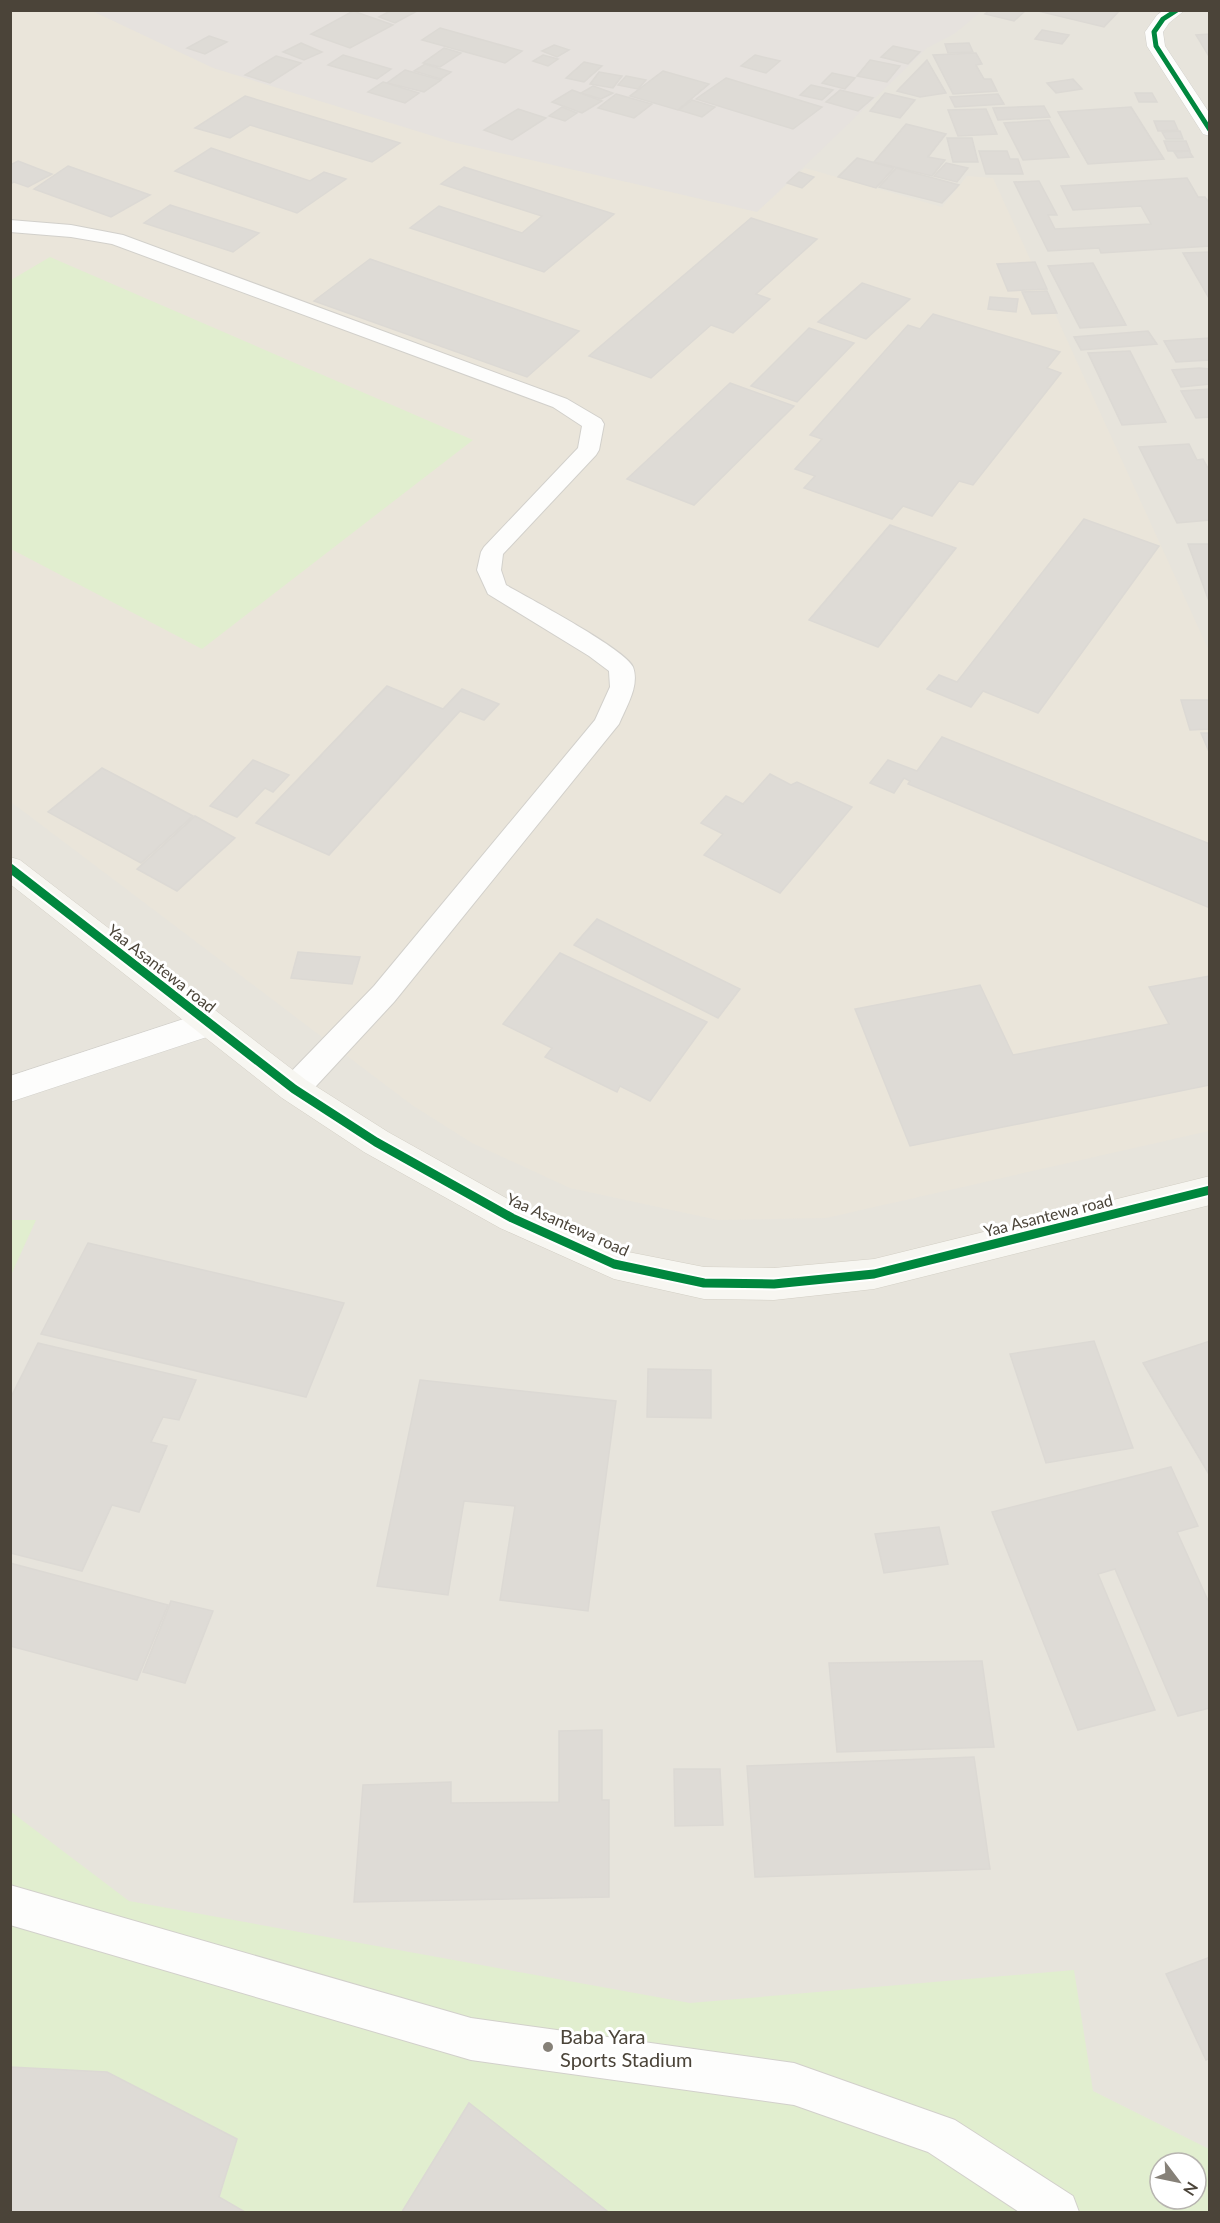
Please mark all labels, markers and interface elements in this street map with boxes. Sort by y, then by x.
street label: Yaa Asantewa road [104,920,220,1016]
street label: Yaa Asantewa road [504,1188,632,1260]
street label: Yaa Asantewa road [982,1190,1114,1240]
place label: Baba Yara Sports Stadium [560,2024,693,2071]
marker: Baba Yara Sports Stadium [541,2040,555,2054]
north arrow [1148,2151,1208,2211]
text: N [1180,2179,1202,2199]

